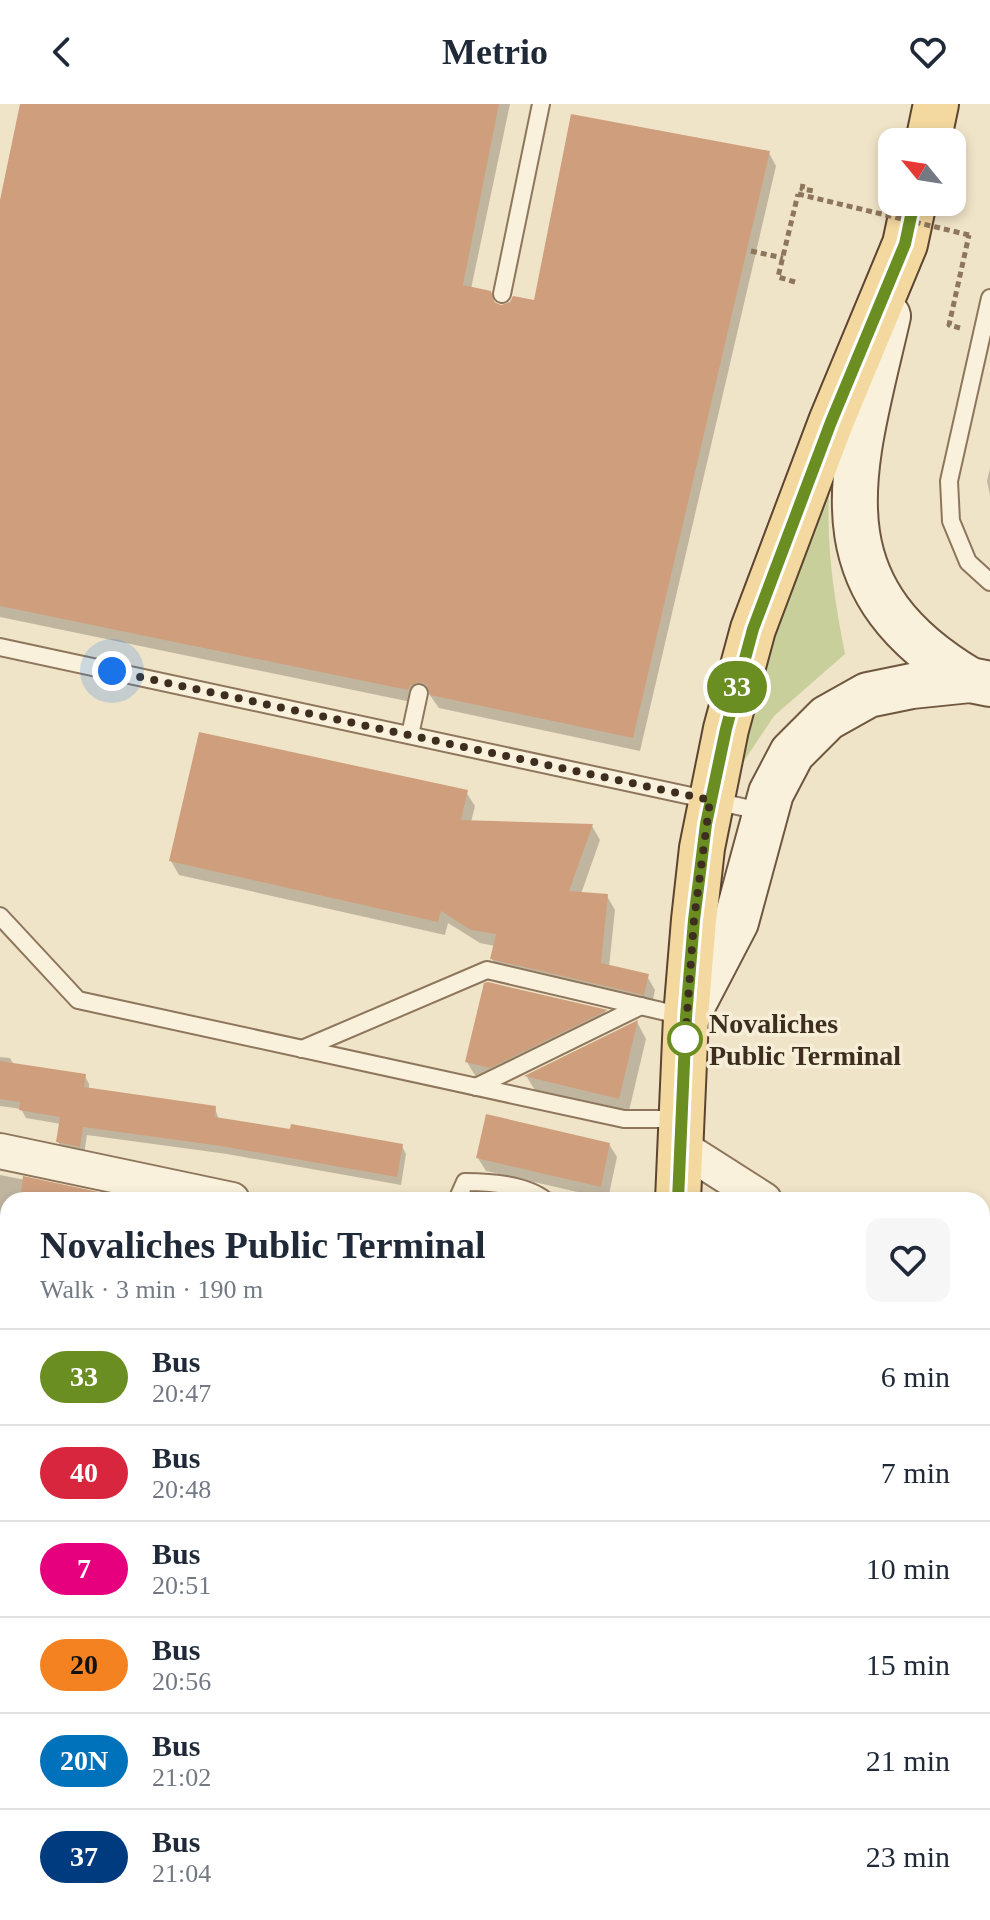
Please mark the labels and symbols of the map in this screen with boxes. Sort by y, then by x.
north arrow [878,128,966,216]
your location [92,651,132,691]
line badge: 33 [701,661,773,713]
place label: Novaliches Public Terminal [709,1008,901,1071]
marker: Novaliches Public Terminal [668,1022,702,1056]

